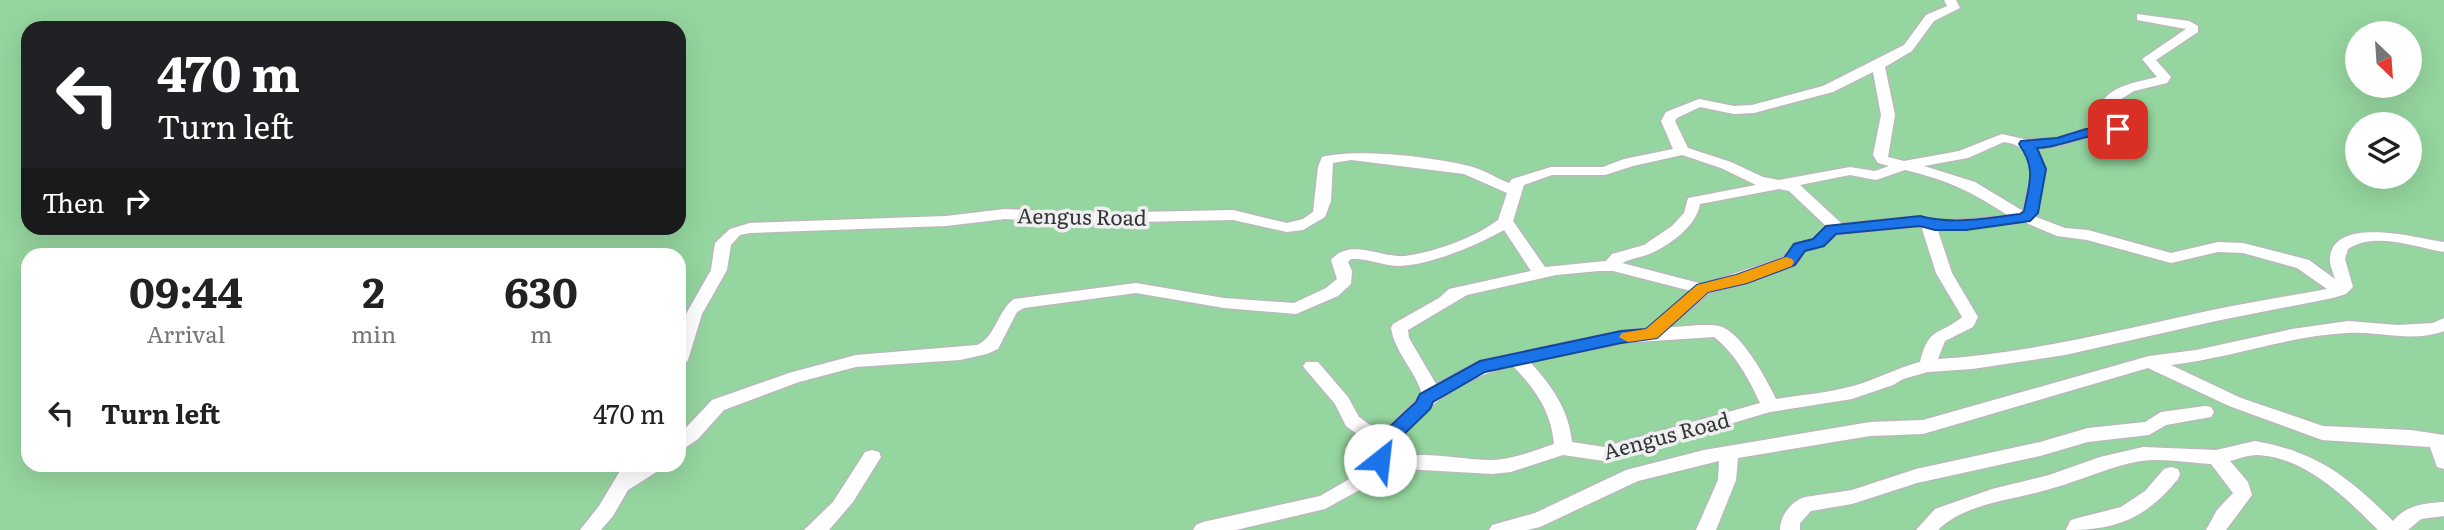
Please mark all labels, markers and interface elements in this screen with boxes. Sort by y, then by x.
north arrow [2345,21,2422,98]
map controls [2345,21,2422,189]
text: 470 m [157,34,300,107]
icon: left [42,49,133,140]
pin [2088,99,2148,159]
text: Turn left [157,101,294,149]
icon: arrive [2099,110,2137,148]
button: layers [2345,112,2422,189]
text: Then [42,182,104,221]
icon: right [118,182,156,220]
street label: Aengus Road [1017,198,1147,232]
text: 09:44 [129,259,243,321]
text: 2 [362,259,385,321]
text: 630 [504,259,578,321]
text: Arrival [147,316,225,350]
text: min [351,316,396,350]
text: m [530,316,552,350]
text: Turn left [101,393,220,432]
text: 470 m [593,393,665,432]
icon: left [42,394,80,432]
street label: Aengus Road [1599,402,1733,466]
position arrow [1343,423,1417,497]

